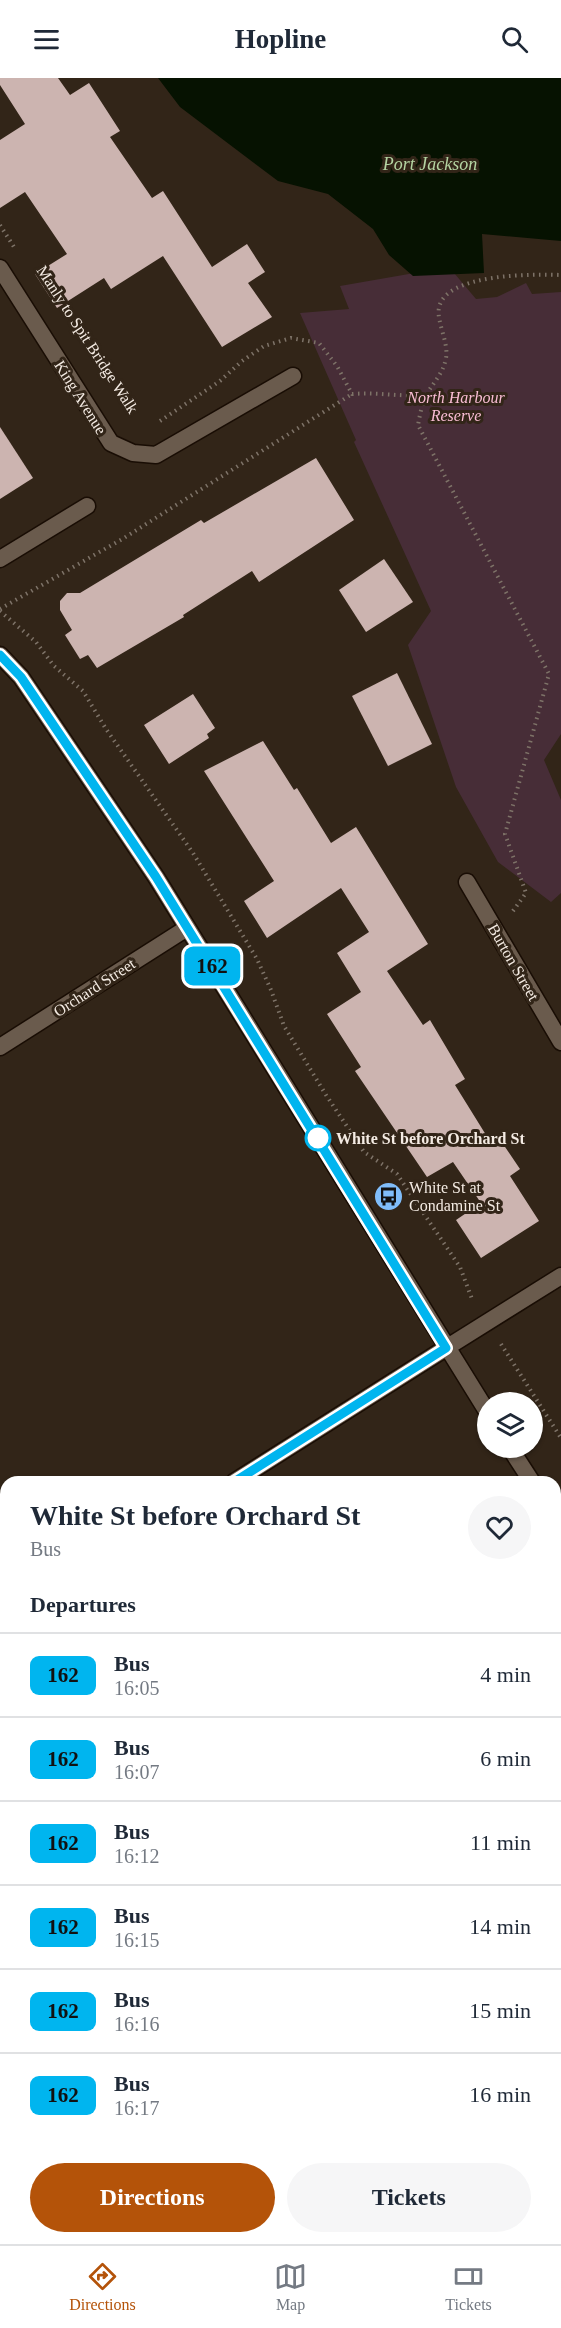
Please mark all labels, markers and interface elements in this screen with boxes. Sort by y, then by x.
icon: menu [30,23,63,56]
icon: search [498,23,531,56]
text: Hopline [235,24,326,54]
water label: Port Jackson [382,154,477,174]
street label: Manly to Spit Bridge Walk [33,262,142,417]
street label: King Avenue [50,357,110,438]
park label: North Harbour Reserve [406,389,505,424]
street label: Burton Street [485,921,543,1004]
line badge: 162 [178,946,246,986]
street label: Orchard Street [50,954,139,1020]
text: 162 [196,954,228,978]
marker: White St before Orchard St [305,1125,331,1151]
place label: White St before Orchard St [336,1130,525,1147]
place label: White St at Condamine St [409,1179,501,1214]
bus stop icon: White St at Condamine St [372,1180,404,1212]
map controls [477,1392,543,1458]
button: layers [477,1392,543,1458]
button: heart [468,1496,531,1559]
text: White St before Orchard St [30,1500,360,1531]
text: Bus [30,1538,61,1560]
text: Departures [30,1592,136,1617]
text: Bus [114,1651,149,1676]
text: 4 min [480,1662,531,1687]
text: 162 [47,1663,79,1687]
text: 16:05 [114,1677,160,1699]
text: Bus [114,1735,149,1760]
text: 6 min [480,1746,531,1771]
text: 162 [47,1747,79,1771]
text: 16:07 [114,1761,160,1783]
text: Bus [114,1819,149,1844]
text: 11 min [470,1830,531,1855]
text: 162 [47,1831,79,1855]
text: 16:12 [114,1845,160,1867]
text: Bus [114,1903,149,1928]
text: 14 min [469,1914,531,1939]
text: 162 [47,1915,79,1939]
text: 16:15 [114,1929,160,1951]
text: Bus [114,1987,149,2012]
text: 15 min [469,1998,531,2023]
text: 162 [47,1999,79,2023]
text: 16:16 [114,2013,160,2035]
text: Bus [114,2071,149,2096]
text: 16 min [469,2082,531,2107]
text: 162 [47,2083,79,2107]
text: 16:17 [114,2097,160,2119]
button: Directions [30,2163,275,2232]
button: Tickets [287,2163,531,2232]
tab: Directions [69,2260,136,2314]
tab: Map [274,2260,307,2314]
tab: Tickets [445,2260,492,2314]

